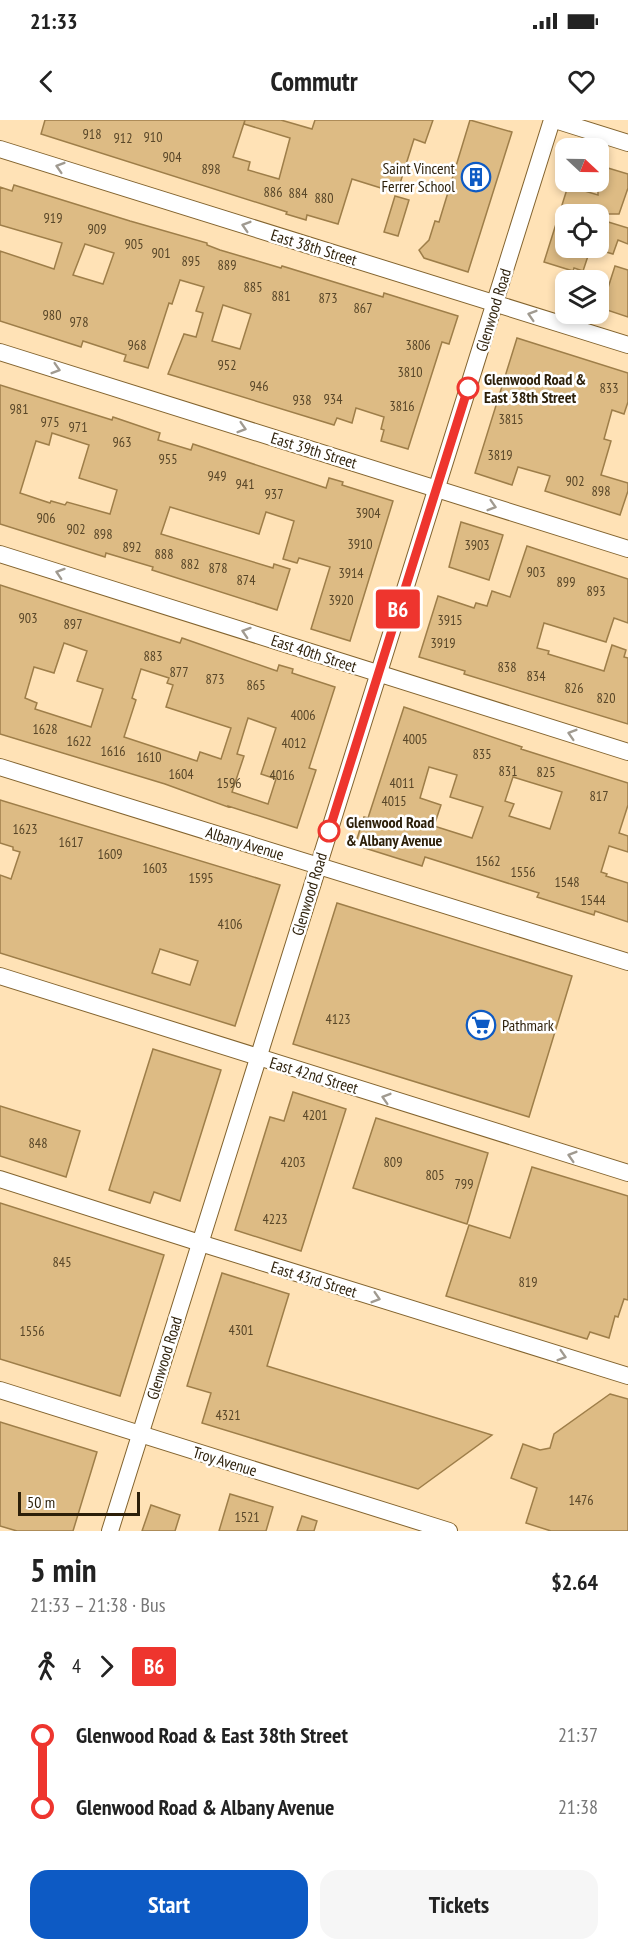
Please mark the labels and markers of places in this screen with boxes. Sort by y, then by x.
place label: Saint Vincent Ferrer School [381,158,456,196]
building icon: Saint Vincent Ferrer School [460,161,492,193]
place label: Glenwood Road & East 38th Street [484,369,586,407]
marker: Glenwood Road & East 38th Street [457,377,479,399]
place label: Glenwood Road & Albany Avenue [346,812,443,850]
marker: Glenwood Road & Albany Avenue [318,820,340,842]
supermarket icon: Pathmark [465,1009,497,1041]
place label: Pathmark [502,1015,555,1035]

